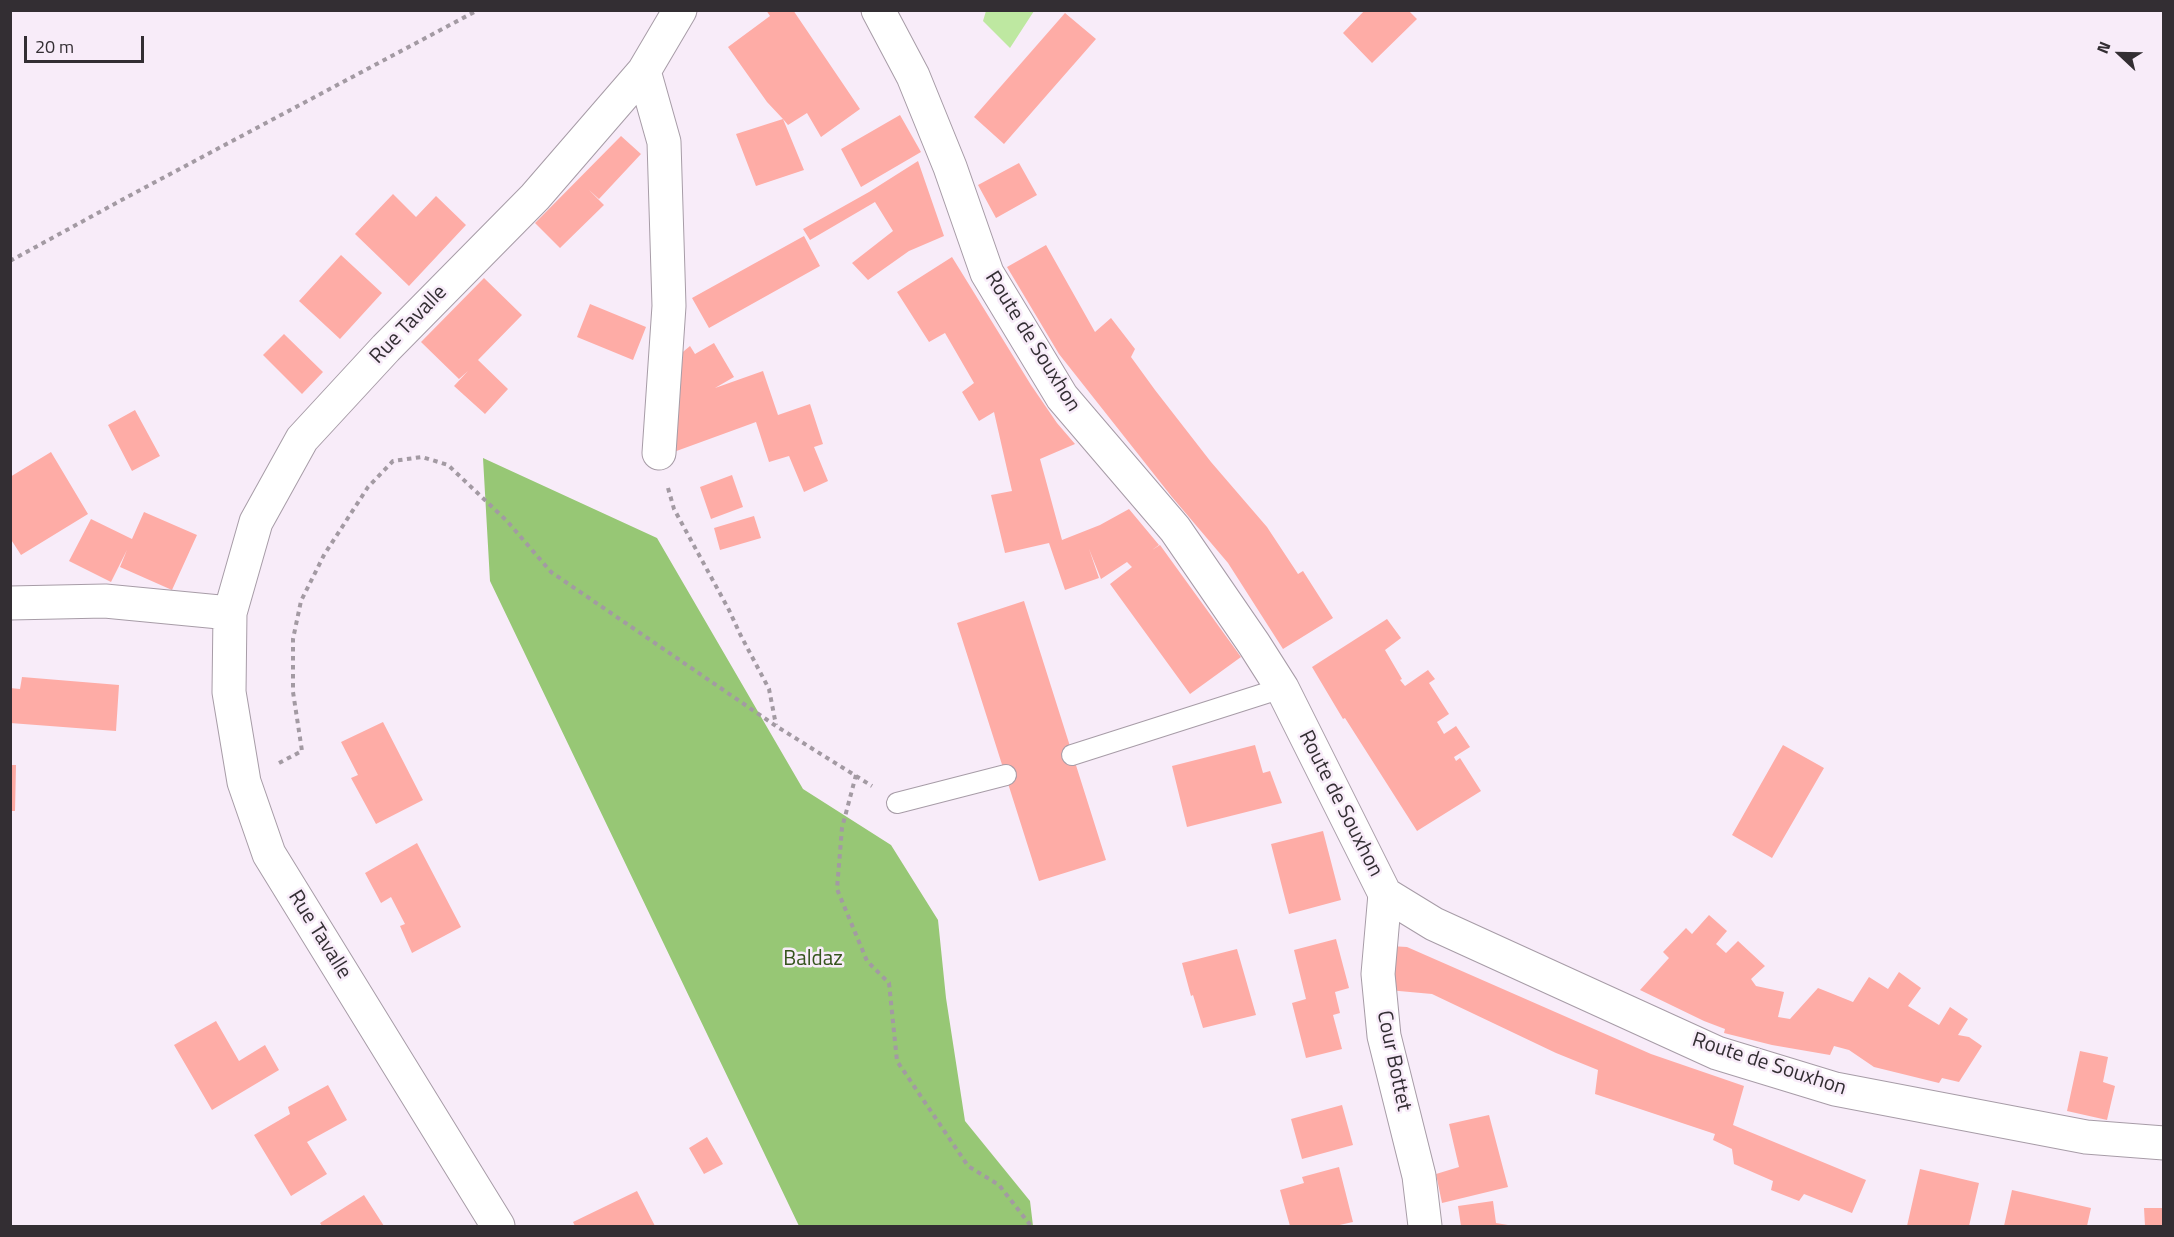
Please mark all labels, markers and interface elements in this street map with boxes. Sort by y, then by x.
scale bar [27,24,147,62]
north arrow [2090,24,2150,84]
text: 20 m [35,33,74,60]
text: N [2090,38,2117,57]
street label: Route de Souxhon [979,267,1085,417]
street label: Rue Tavalle [365,280,453,370]
street label: Route de Souxhon [1292,727,1388,881]
street label: Rue Tavalle [282,886,356,984]
park label: Baldaz [783,947,843,973]
street label: Cour Bottet [1370,1009,1416,1113]
street label: Route de Souxhon [1689,1028,1849,1102]

